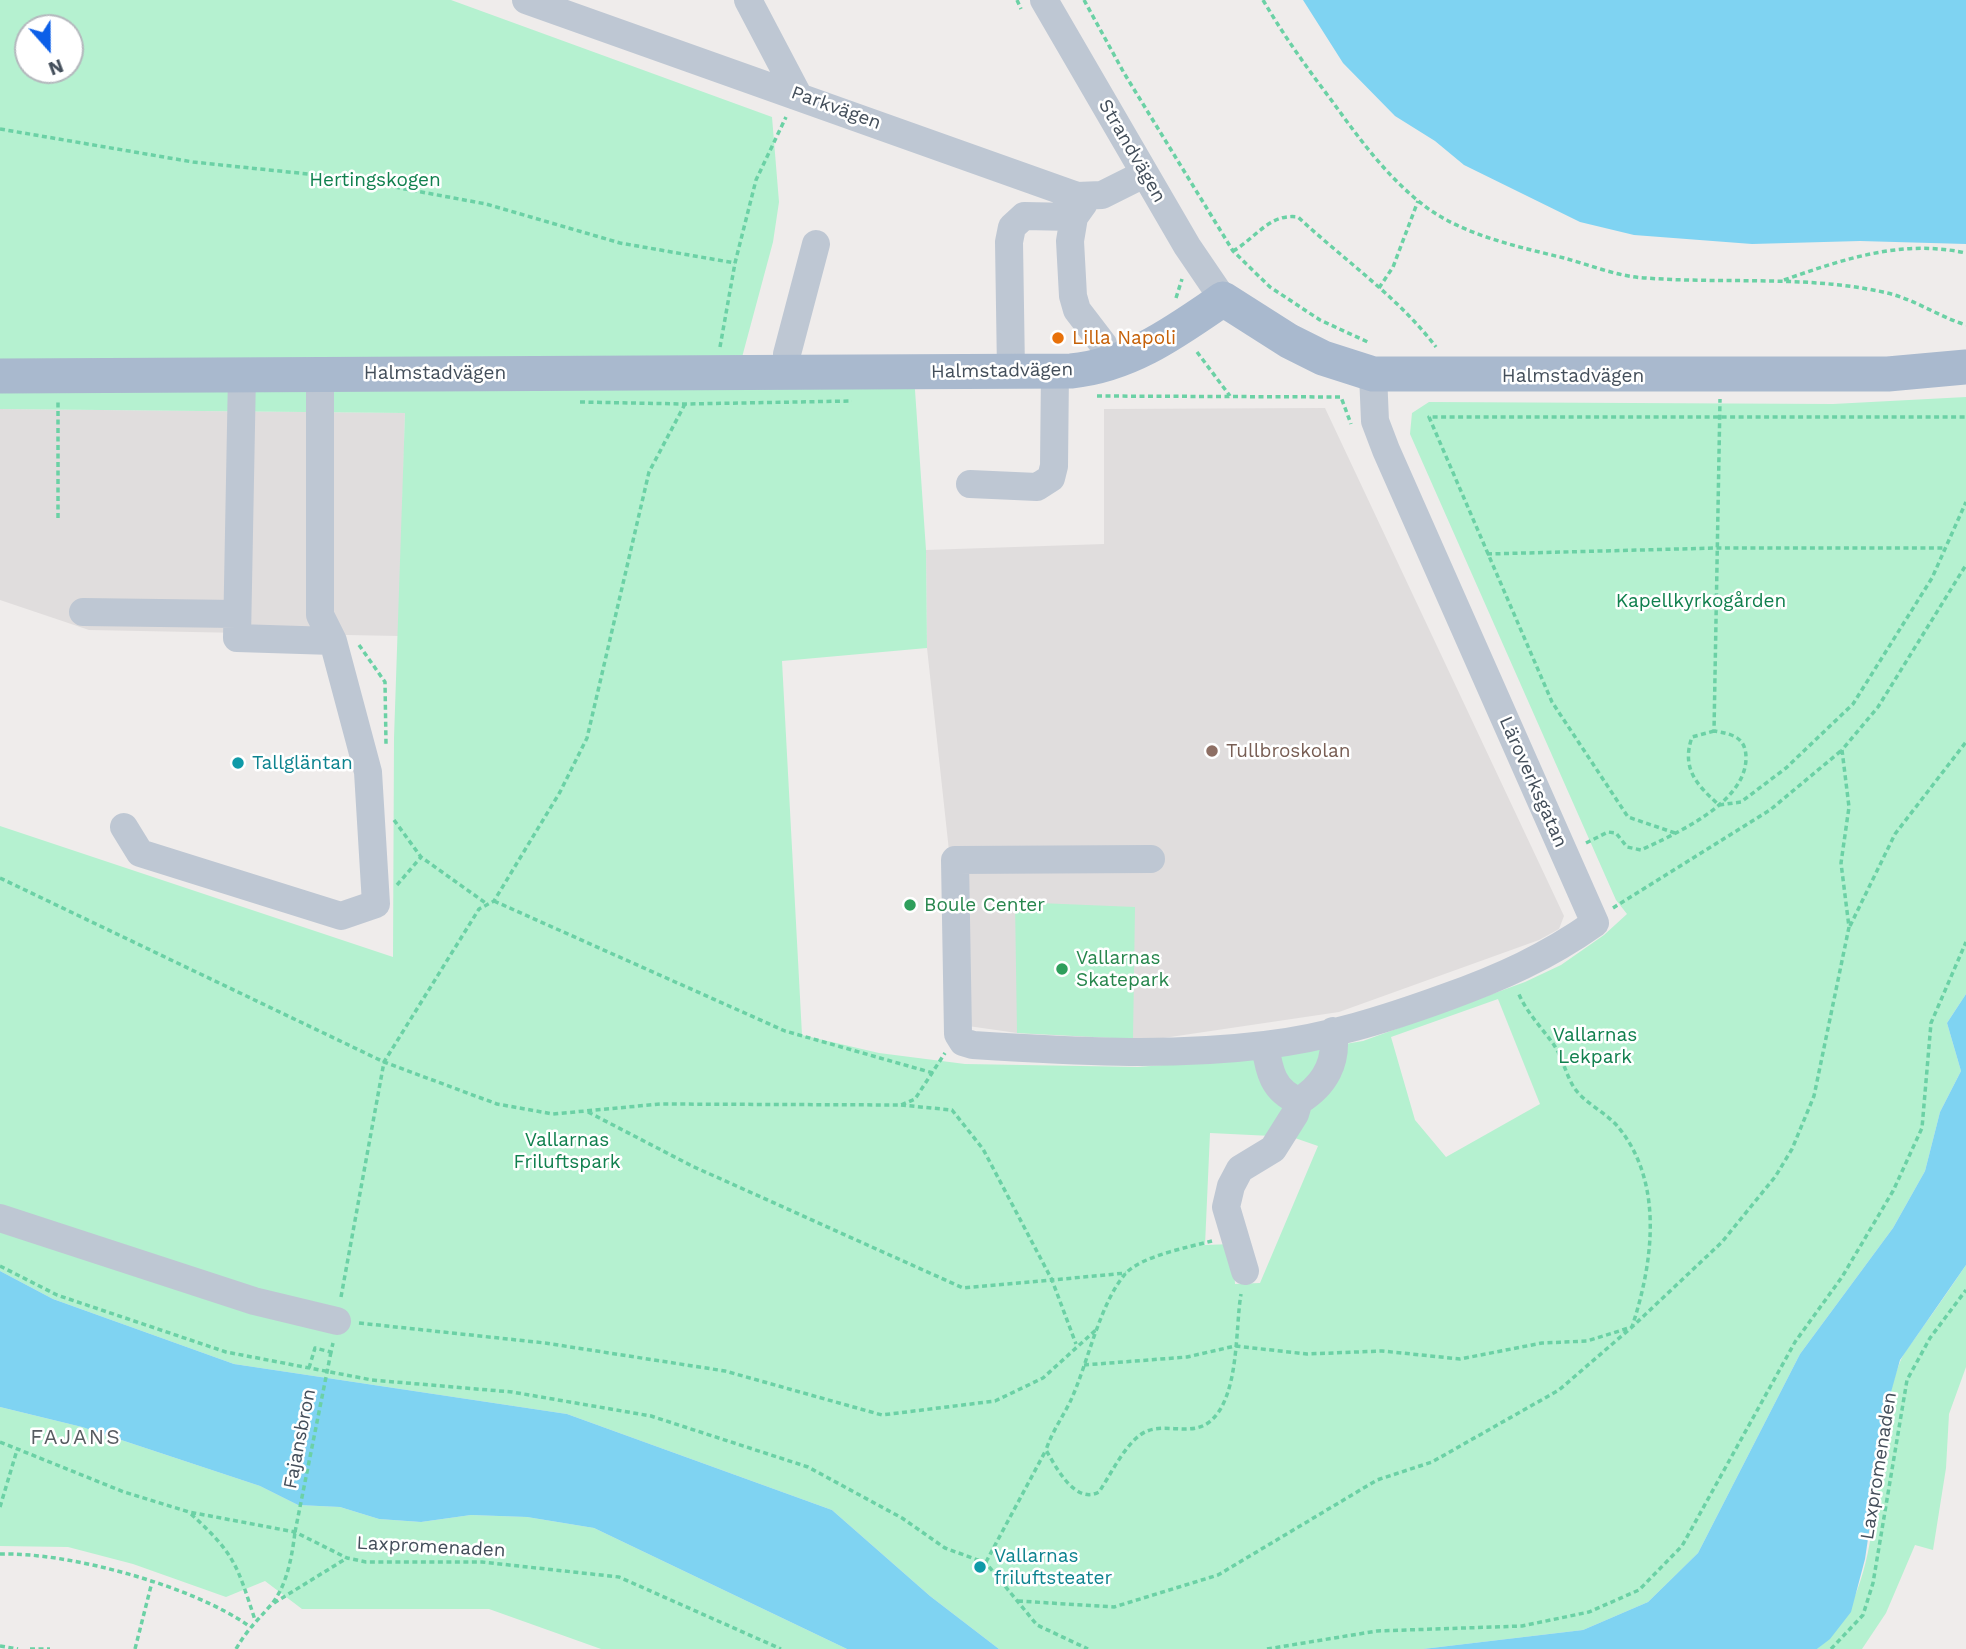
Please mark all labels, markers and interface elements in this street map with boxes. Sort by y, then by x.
north arrow [14,14,84,84]
text: N [45,54,67,80]
street label: Parkvägen [788,81,884,135]
street label: Strandvägen [1093,95,1171,207]
park label: Hertingskogen [309,169,441,191]
place label: Lilla Napoli [1072,327,1176,349]
marker: Lilla Napoli [1050,330,1066,346]
street label: Halmstadvägen [931,358,1073,384]
street label: Halmstadvägen [364,362,506,384]
street label: Halmstadvägen [1502,365,1644,387]
park label: Kapellkyrkogården [1616,590,1786,612]
street label: Läroverksgatan [1494,713,1572,851]
place label: Tullbroskolan [1226,740,1351,762]
marker: Tullbroskolan [1204,743,1220,759]
place label: Tallgläntan [252,752,353,774]
marker: Tallgläntan [230,755,246,771]
place label: Boule Center [924,894,1045,916]
marker: Boule Center [902,897,918,913]
place label: Vallarnas Skatepark [1076,947,1169,991]
marker: Vallarnas Skatepark [1054,961,1070,977]
park label: Vallarnas Lekpark [1553,1024,1637,1068]
park label: Vallarnas Friluftspark [514,1129,620,1173]
street label: Fajansbron [279,1387,321,1491]
street label: Laxpromenaden [1856,1391,1902,1541]
district label: FAJANS [31,1425,121,1451]
street label: Laxpromenaden [356,1532,506,1562]
place label: Vallarnas friluftsteater [994,1545,1112,1589]
marker: Vallarnas friluftsteater [972,1559,988,1575]

